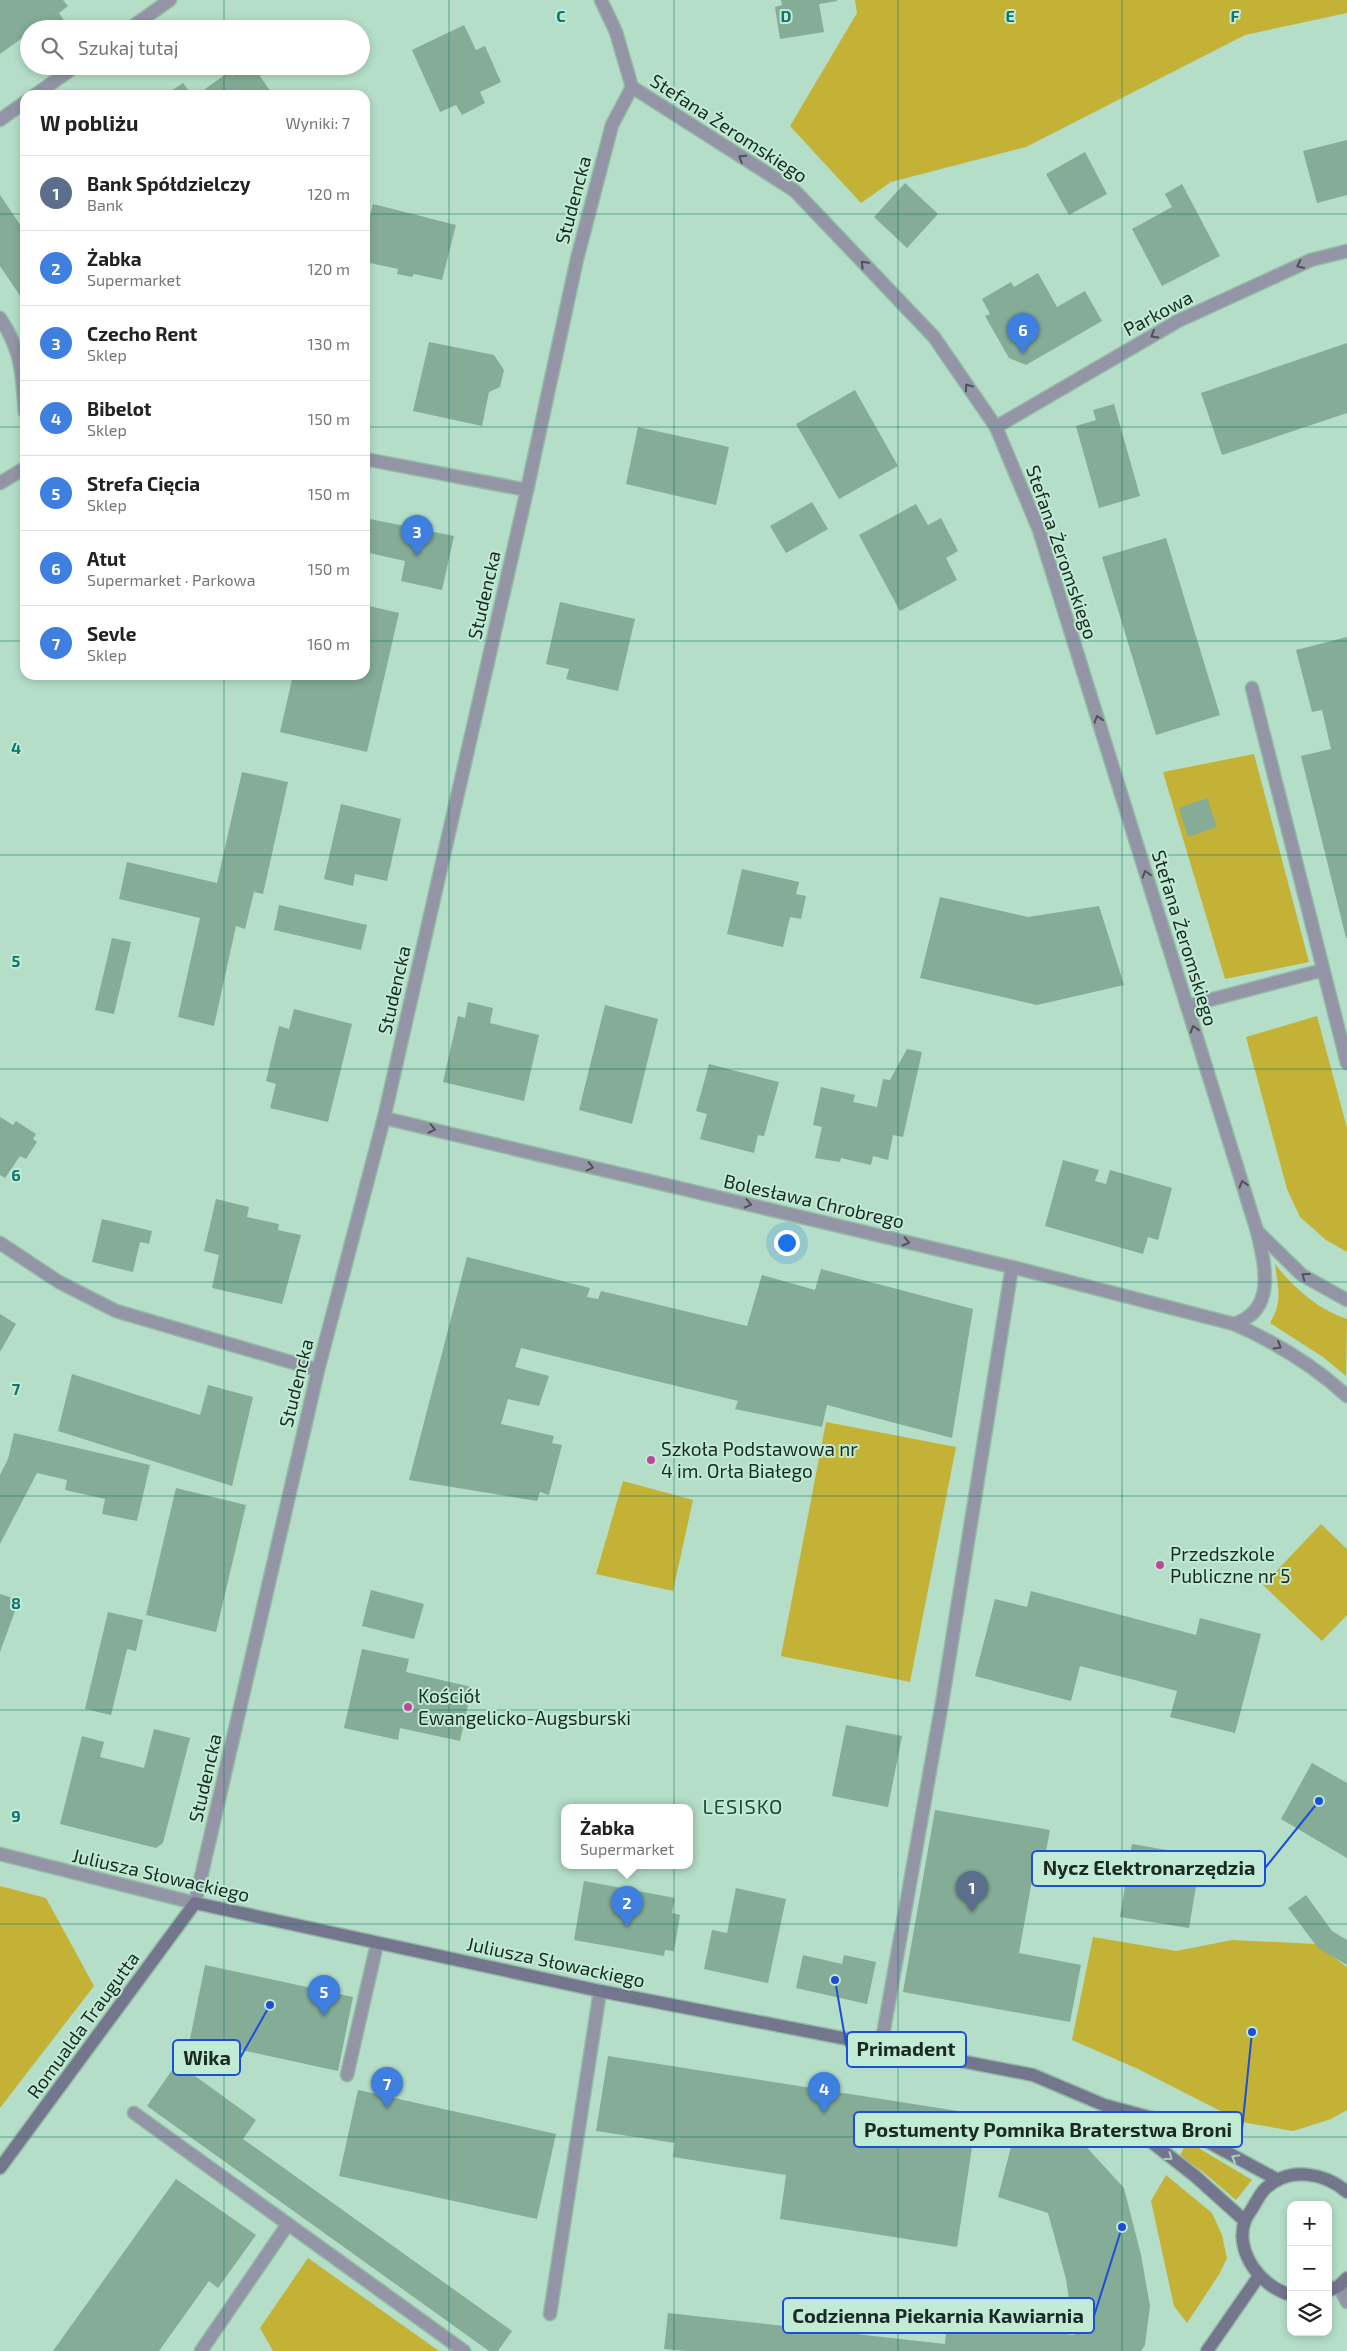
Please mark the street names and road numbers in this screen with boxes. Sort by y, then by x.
street label: Stefana Żeromskiego [646,68,812,187]
street label: Studencka [550,153,595,246]
street label: Parkowa [1119,285,1196,340]
street label: Stefana Żeromskiego [1022,462,1103,642]
street label: Studencka [462,548,505,641]
street label: Stefana Żeromskiego [1148,847,1223,1029]
street label: Studencka [372,943,415,1036]
street label: Bolesława Chrobrego [722,1169,907,1232]
street label: Studencka [273,1336,318,1429]
street label: Studencka [183,1731,226,1824]
street label: Juliusza Słowackiego [70,1843,252,1906]
street label: Juliusza Słowackiego [465,1931,647,1992]
street label: Romualda Traugutta [22,1947,144,2103]

